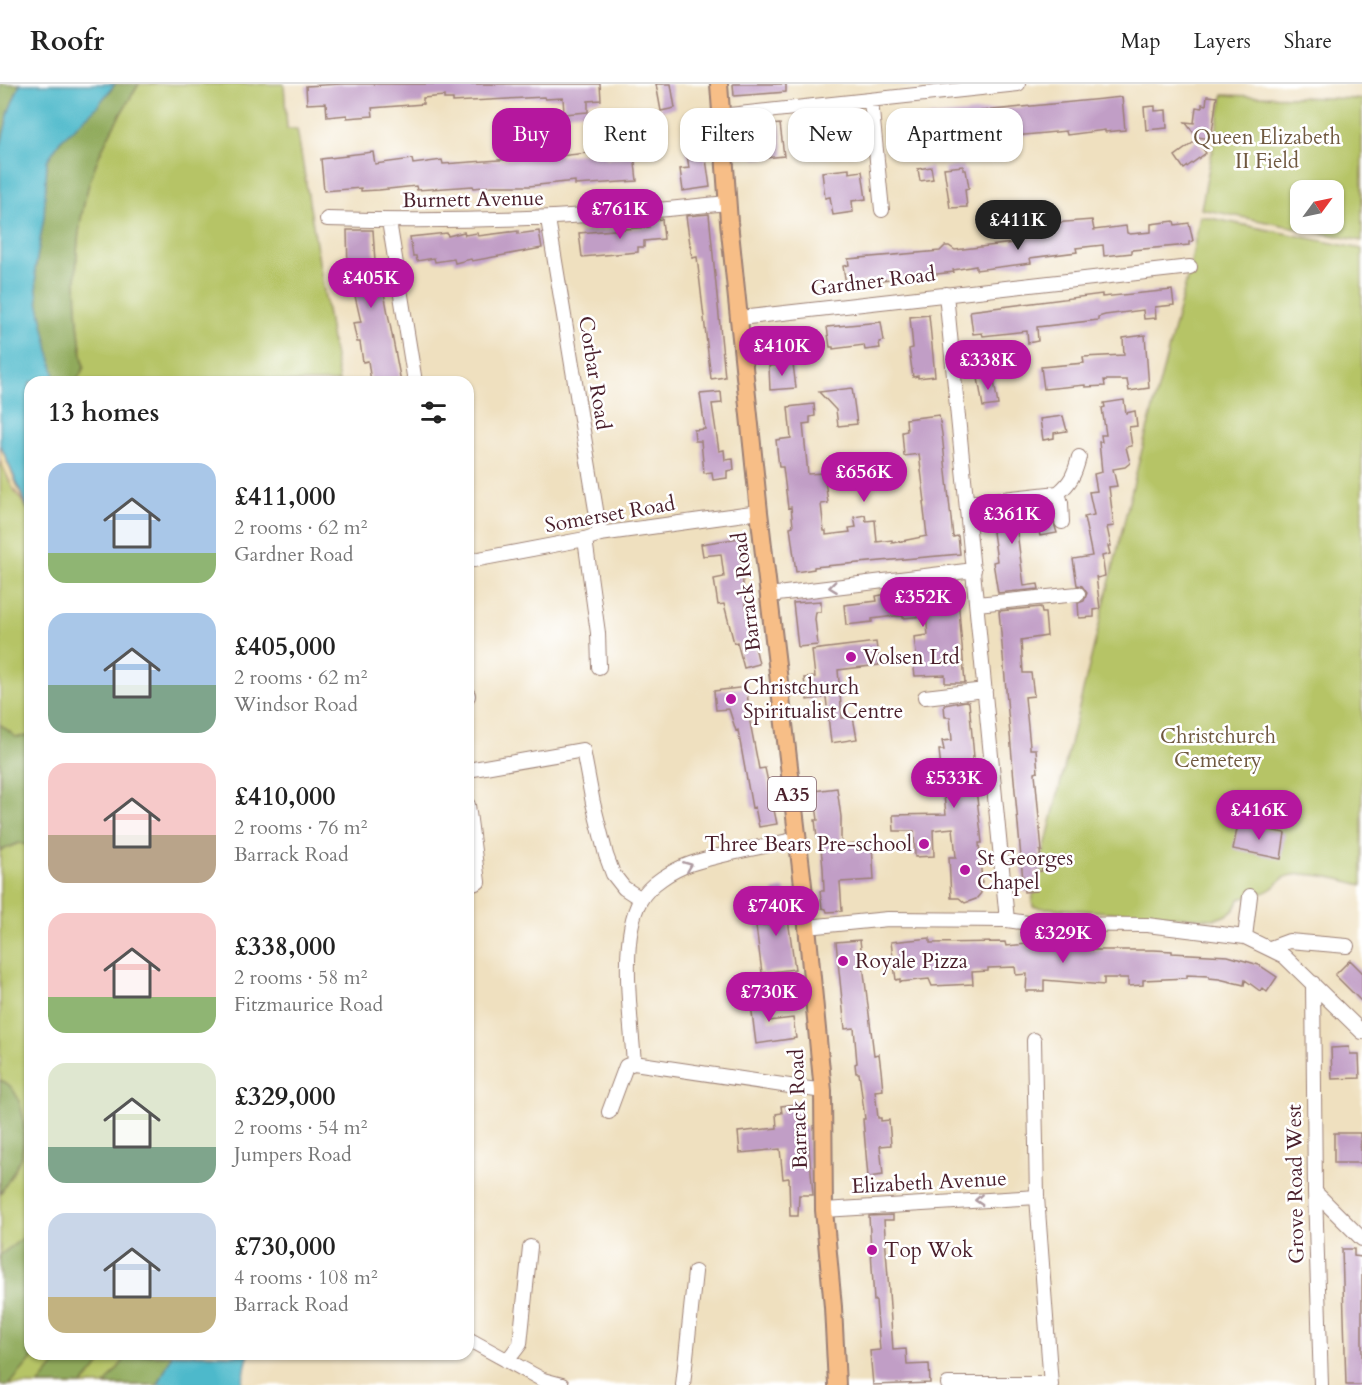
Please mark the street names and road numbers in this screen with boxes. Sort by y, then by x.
street label: Burnett Avenue [402,184,544,215]
street label: Gardner Road [809,259,937,304]
street label: Corbar Road [571,314,618,432]
street label: Somerset Road [543,489,678,540]
street label: Barrack Road [725,530,768,653]
road number: A35 [768,777,816,811]
street label: Barrack Road [782,1048,815,1170]
street label: Grove Road West [1280,1104,1311,1264]
street label: Elizabeth Avenue [851,1164,1007,1201]

